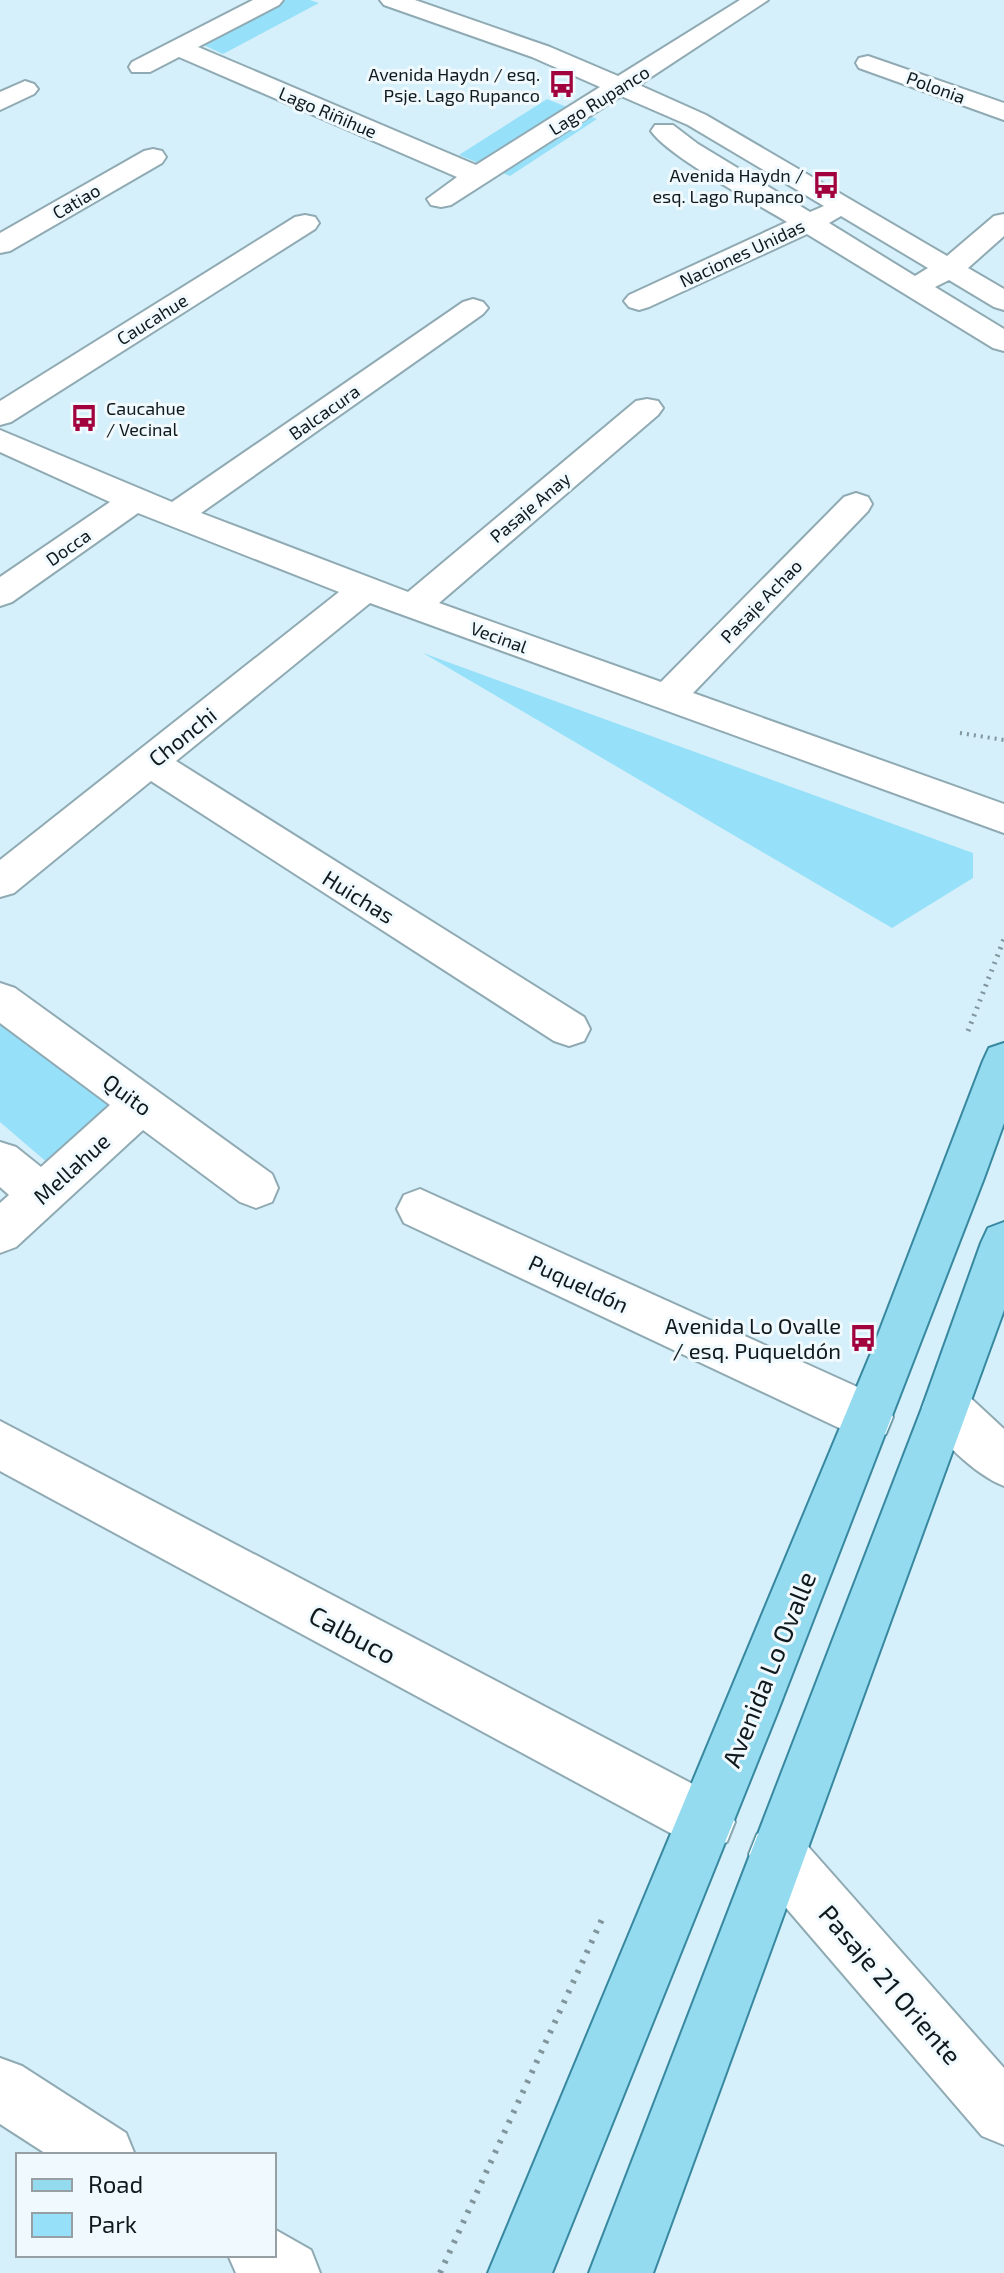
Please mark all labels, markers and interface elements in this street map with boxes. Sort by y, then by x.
street label: Lago Rupanco [545,60,653,140]
place label: Avenida Haydn / esq. Psje. Lago Rupanco [368,63,540,106]
street label: Polonia [904,66,968,108]
bus stop icon: Avenida Haydn / esq. Psje. Lago Rupanco [547,69,577,99]
street label: Lago Riñihue [276,82,380,142]
place label: Avenida Haydn / esq. Lago Rupanco [652,164,804,207]
bus stop icon: Avenida Haydn / esq. Lago Rupanco [811,170,841,200]
street label: Catiao [48,179,104,223]
street label: Naciones Unidas [676,214,808,292]
street label: Caucahue [112,289,192,349]
street label: Balcacura [284,380,364,444]
place label: Caucahue / Vecinal [106,397,185,440]
bus stop icon: Caucahue / Vecinal [69,403,99,433]
street label: Pasaje Anay [485,467,575,547]
street label: Docca [41,524,95,570]
street label: Pasaje Achao [716,555,806,647]
street label: Vecinal [468,617,531,658]
street label: Chonchi [143,701,221,771]
street label: Huichas [318,864,400,928]
street label: Quito [98,1068,157,1121]
street label: Mellahue [28,1127,114,1209]
street label: Puqueldón [525,1249,633,1317]
place label: Avenida Lo Ovalle / esq. Puqueldón [665,1312,841,1363]
bus stop icon: Avenida Lo Ovalle / esq. Puqueldón [848,1323,878,1353]
street label: Avenida Lo Ovalle [715,1567,821,1771]
street label: Calbuco [304,1598,402,1670]
street label: Pasaje 21 Oriente [813,1898,969,2070]
legend [16,2153,276,2257]
text: Road [88,2169,143,2198]
text: Park [88,2209,137,2238]

